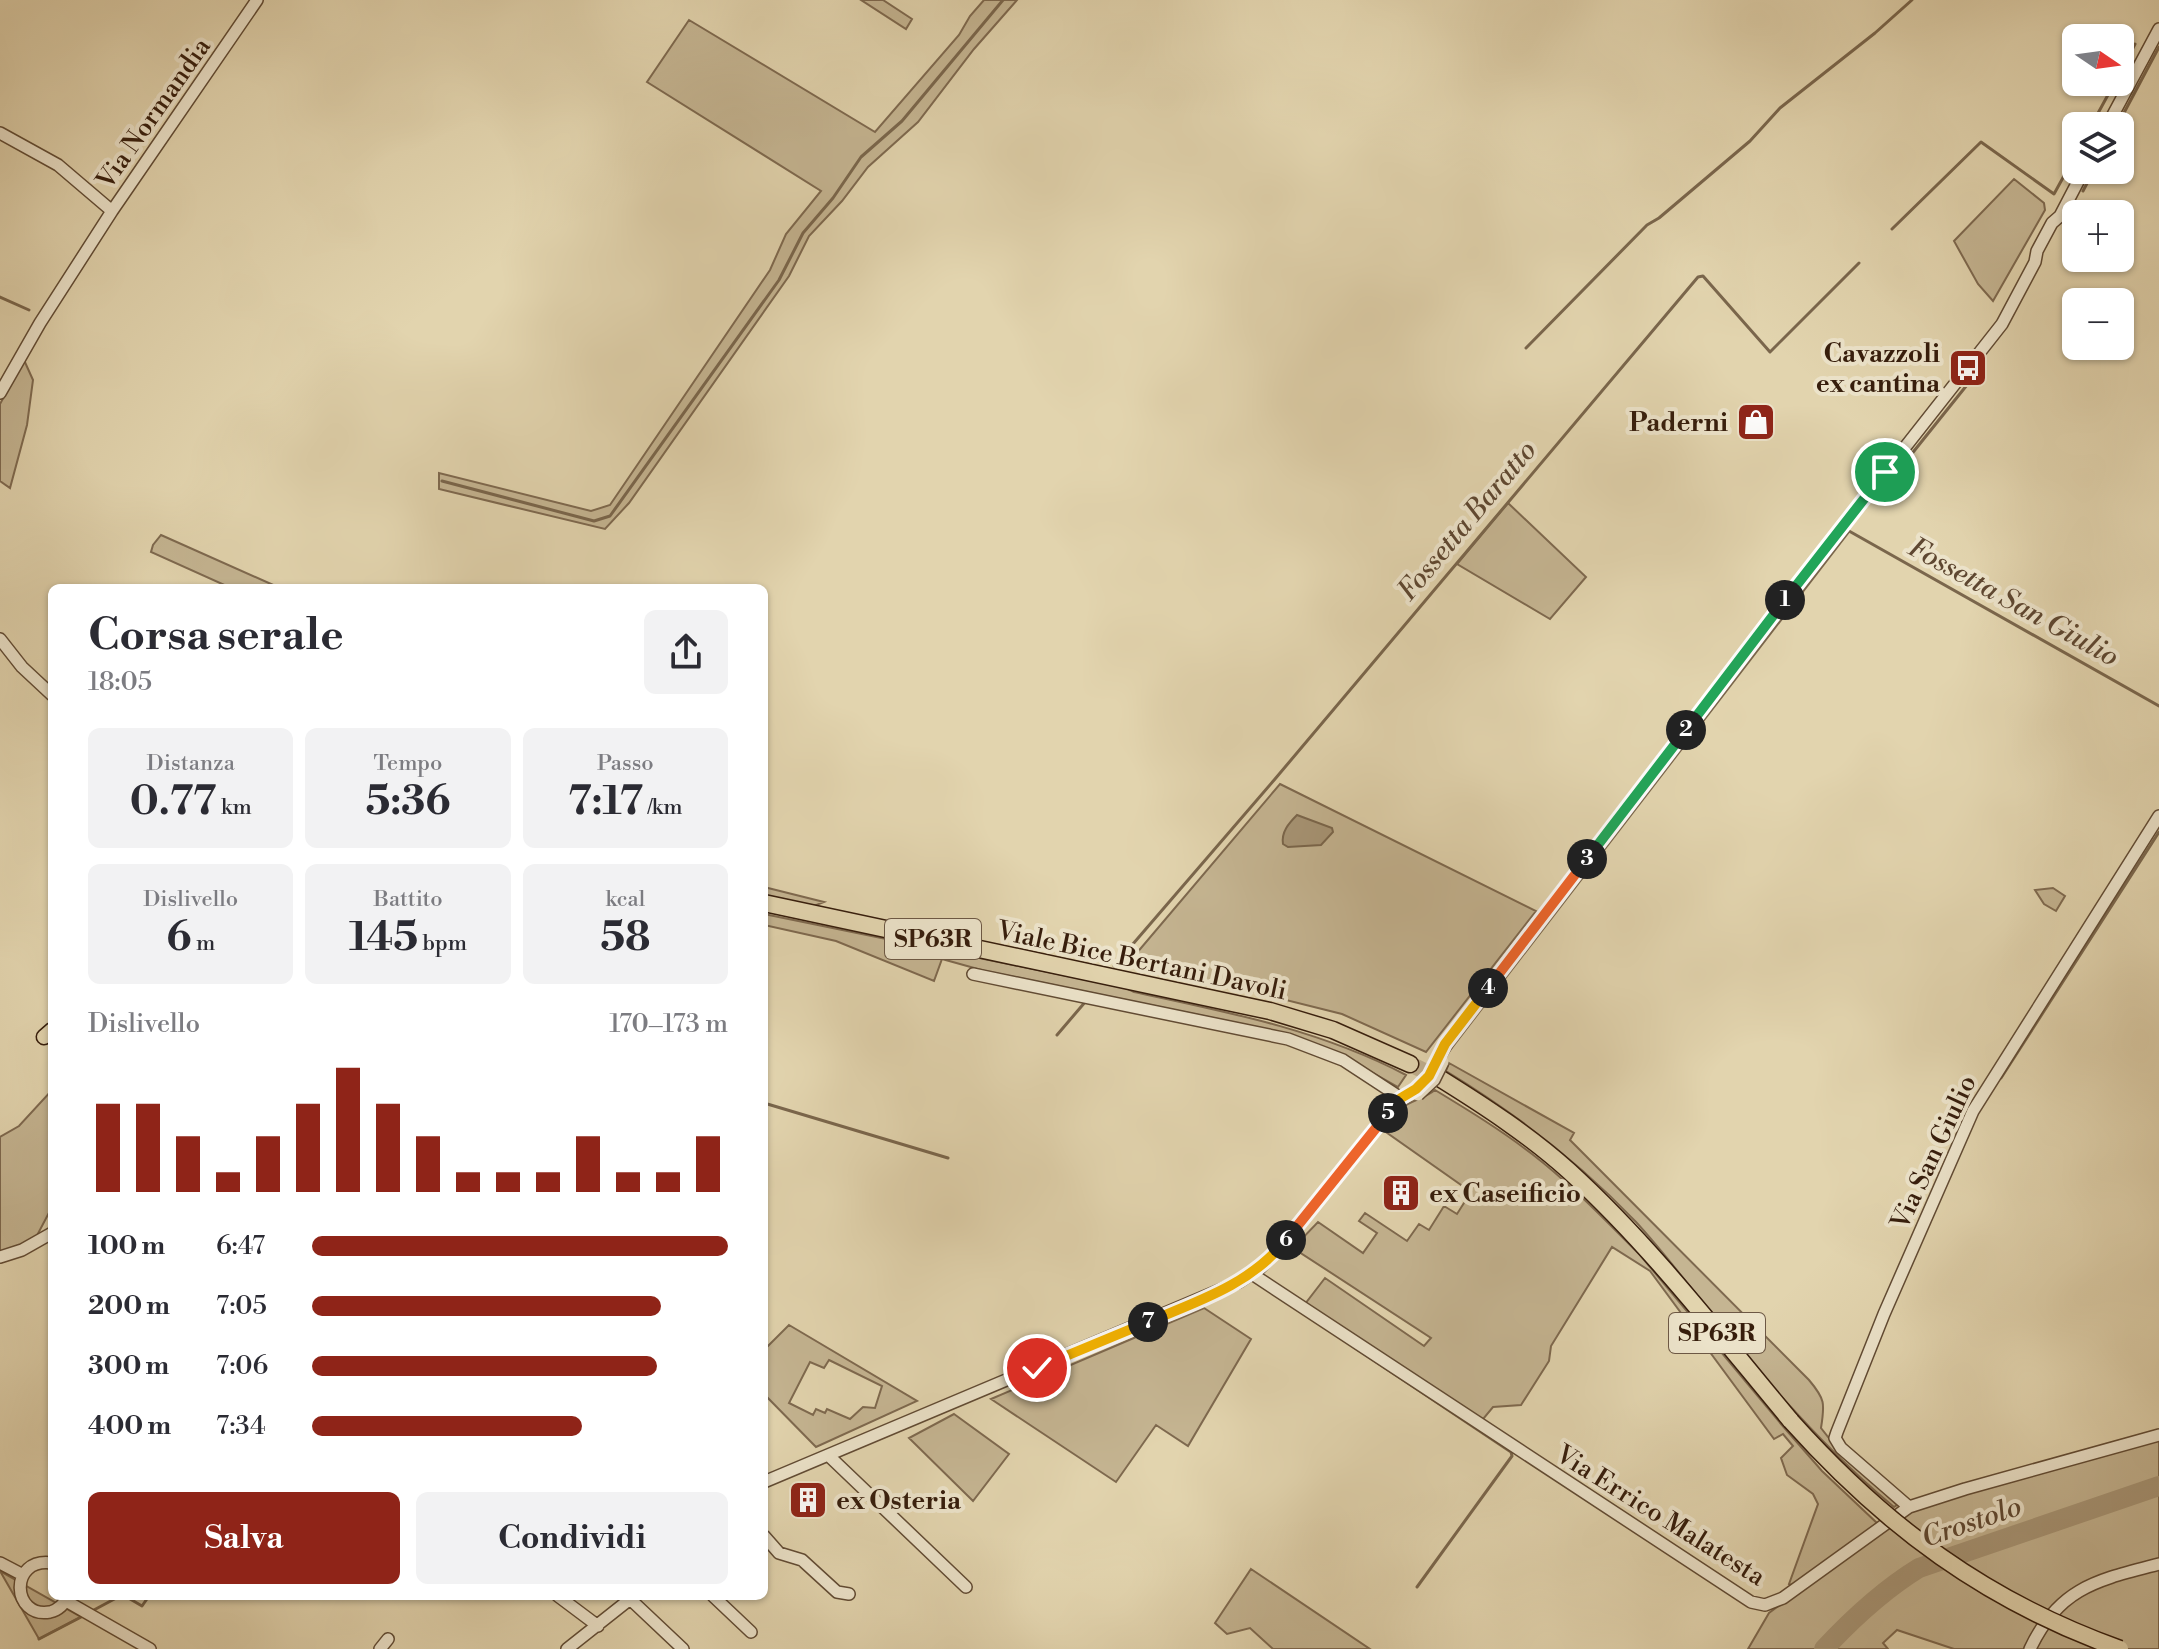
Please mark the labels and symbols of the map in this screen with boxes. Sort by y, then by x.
north arrow [2062,24,2134,96]
street label: Via Normandia [89,31,218,196]
place label: Cavazzoli ex cantina [1816,338,1941,400]
bus stop icon: Cavazzoli ex cantina [1947,347,1989,389]
shop icon: Paderni [1735,401,1777,443]
place label: Paderni [1629,407,1728,439]
water label: Fossetta Baratto [1390,434,1544,608]
pin [1851,438,1919,506]
water label: Fossetta San Giulio [1902,530,2125,675]
pin: 1 [1765,580,1805,620]
pin: 2 [1666,710,1706,750]
pin: 3 [1567,839,1607,879]
street label: Viale Bice Bertani Davoli [993,914,1290,1007]
road number: SP63R [885,919,981,959]
pin: 4 [1468,968,1508,1008]
street label: Via San Giulio [1884,1070,1984,1236]
pin: 5 [1368,1093,1408,1133]
building icon: ex Caseificio [1380,1172,1422,1214]
place label: ex Caseificio [1429,1178,1581,1210]
pin: 6 [1266,1220,1306,1260]
pin: 7 [1128,1302,1168,1342]
road number: SP63R [1669,1313,1765,1353]
pin [1003,1334,1071,1402]
street label: Via Errico Malatesta [1549,1438,1772,1594]
building icon: ex Osteria [787,1479,829,1521]
place label: ex Osteria [836,1485,962,1517]
water label: Crostolo [1917,1489,2026,1556]

